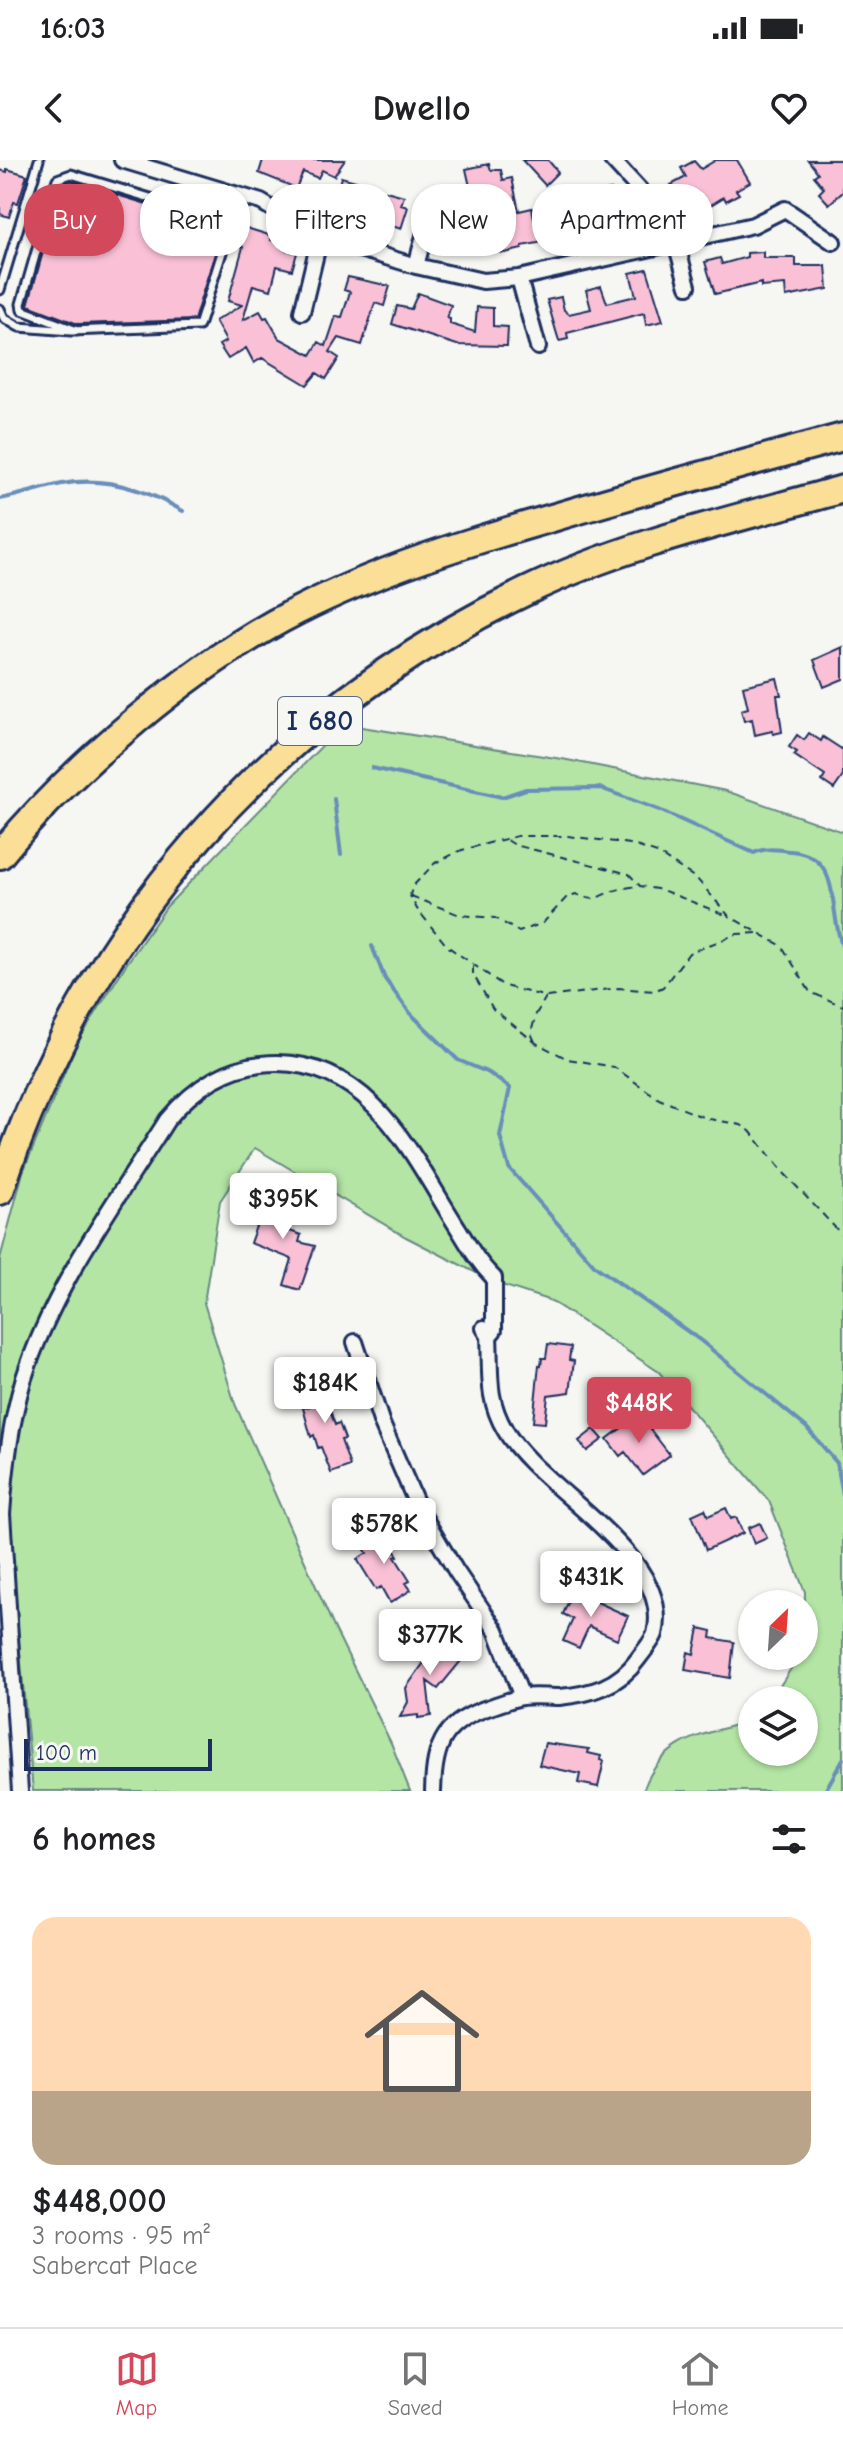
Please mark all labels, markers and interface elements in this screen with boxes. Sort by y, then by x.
text: 16:03 [40,11,106,46]
icon: back [32,86,76,130]
icon: heart [767,86,811,130]
text: Dwello [372,88,471,129]
chip: Buy [24,184,124,256]
chip: Rent [140,184,250,256]
chip: Filters [266,184,395,256]
chip: New [411,184,516,256]
chip: Apartment [532,184,713,256]
road number: I 680 [278,697,362,745]
pin: $395K [227,1173,339,1241]
text: $395K [248,1184,318,1214]
pin: $184K [269,1357,381,1425]
text: $184K [292,1368,358,1398]
pin: $448K [583,1377,695,1445]
text: $448K [605,1388,673,1418]
pin: $578K [328,1498,440,1566]
text: $578K [350,1509,418,1539]
pin: $431K [535,1551,647,1619]
text: $431K [558,1562,624,1592]
north arrow [738,1590,818,1670]
map controls [738,1590,818,1766]
pin: $377K [374,1609,486,1677]
text: $377K [397,1620,463,1650]
button: layers [738,1686,818,1766]
scale bar [24,1735,212,1771]
text: 100 m [36,1740,97,1766]
icon: filters [767,1817,811,1861]
text: 6 homes [32,1819,156,1859]
icon: home [350,1969,494,2113]
text: $448,000 [32,2181,167,2221]
text: 3 rooms · 95 m² [32,2221,210,2251]
text: Sabercat Place [32,2251,198,2281]
tab: Map [115,2347,159,2421]
tab: Saved [388,2347,443,2421]
tab: Home [672,2347,728,2421]

